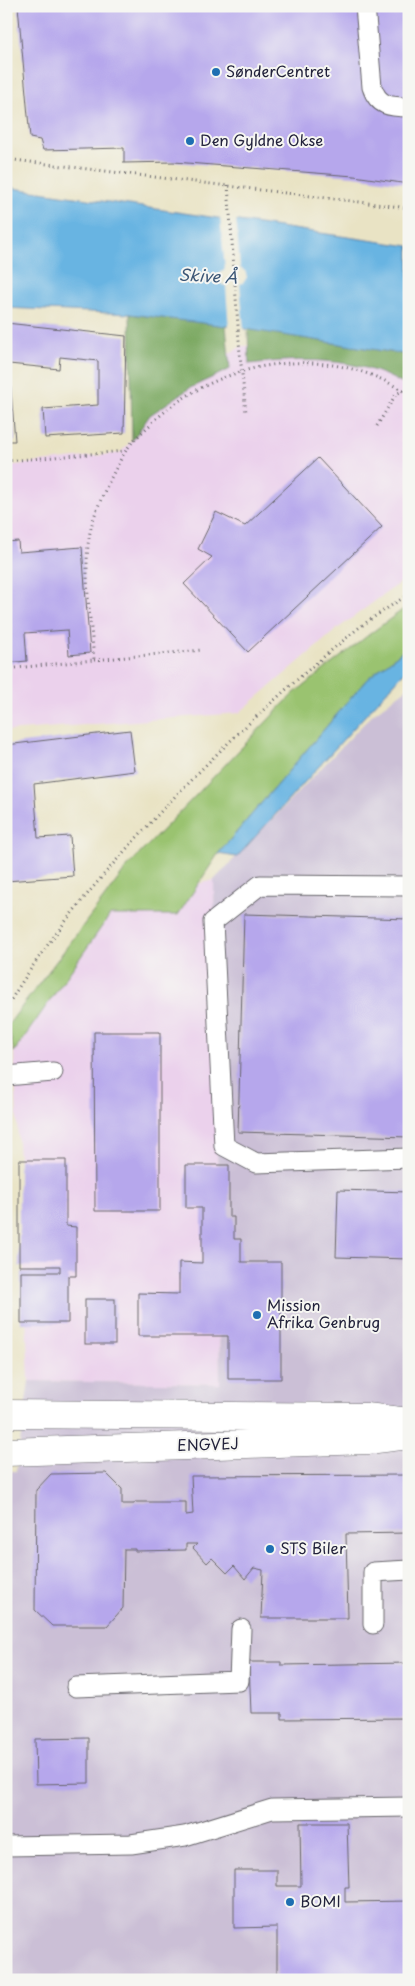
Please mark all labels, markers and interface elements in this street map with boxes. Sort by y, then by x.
place label: SønderCentret [226,59,330,82]
marker: SønderCentret [210,66,222,78]
place label: Den Gyldne Okse [200,128,323,151]
marker: Den Gyldne Okse [184,135,196,147]
water label: Skive Å [178,261,239,289]
place label: Mission Afrika Genbrug [267,1293,380,1333]
marker: Mission Afrika Genbrug [251,1309,263,1321]
street label: ENGVEJ [177,1431,239,1456]
place label: STS Biler [280,1536,346,1559]
marker: STS Biler [264,1543,276,1555]
place label: BOMI [300,1889,341,1912]
marker: BOMI [284,1896,296,1908]

